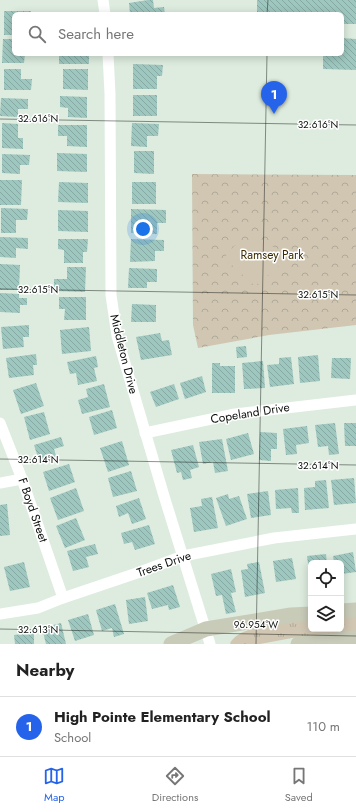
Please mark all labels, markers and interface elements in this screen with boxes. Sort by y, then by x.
search box [12,12,344,56]
icon: search [26,23,48,45]
text: Search here [58,23,134,45]
pin: 1 [261,81,287,114]
text: 32.616°N [18,111,58,126]
text: 32.616°N [298,117,338,132]
your location [133,219,153,239]
park label: Ramsey Park [241,246,304,264]
text: 32.615°N [18,282,58,297]
text: 32.615°N [298,287,338,302]
street label: Middleton Drive [105,312,143,396]
street label: Copeland Drive [209,398,291,428]
text: 32.614°N [18,452,58,467]
text: 32.614°N [298,458,338,473]
street label: F Boyd Street [14,475,52,545]
street label: Trees Drive [135,546,193,582]
map controls [308,560,344,632]
button: locate [308,560,344,596]
button: layers [308,596,344,632]
text: 96.954°W [234,617,278,632]
text: 32.613°N [18,622,58,637]
text: Nearby [16,658,74,682]
text: High Pointe Elementary School [54,706,271,728]
text: 1 [26,717,32,736]
text: 110 m [306,717,340,736]
text: School [54,728,91,747]
tab: Map [43,765,65,805]
tab: Directions [152,765,198,805]
tab: Saved [285,765,313,805]

